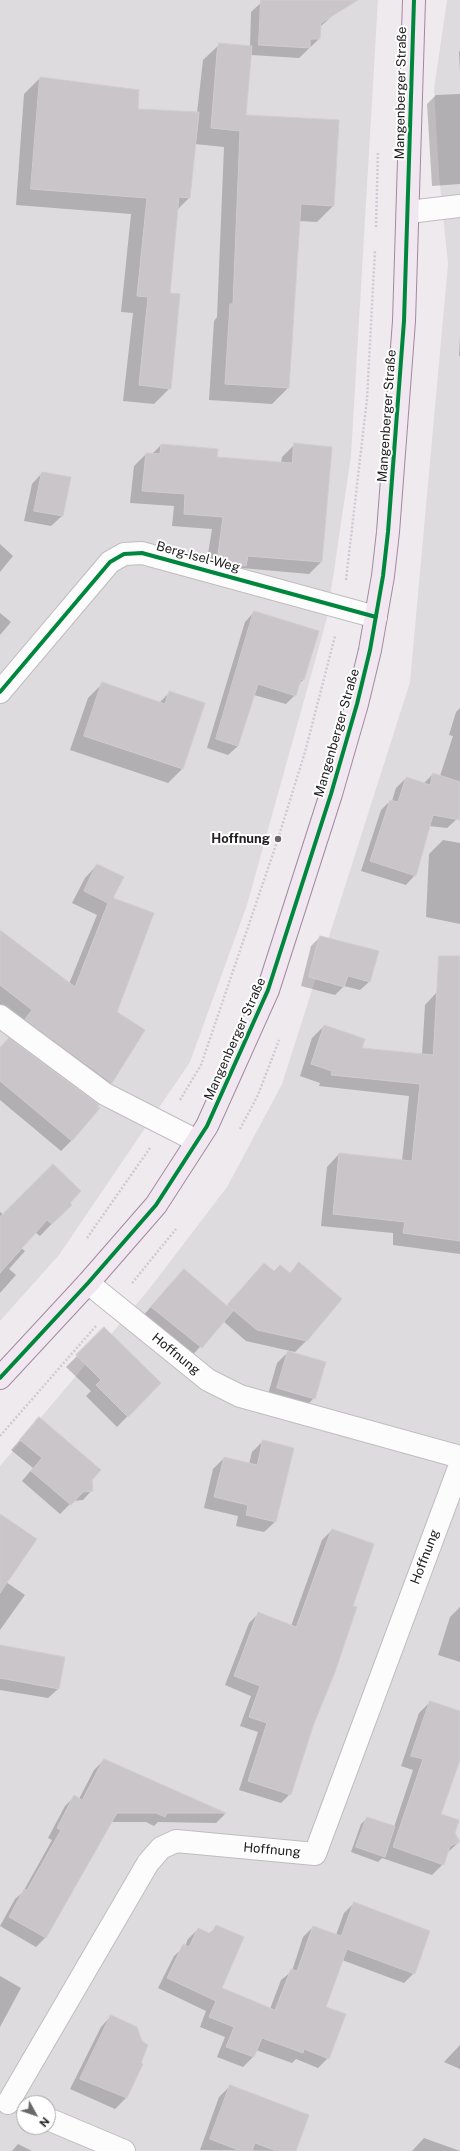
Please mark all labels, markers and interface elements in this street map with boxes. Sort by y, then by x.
street label: Mangenberger Straße [392,26,410,160]
street label: Mangenberger Straße [375,349,399,483]
street label: Berg-Isel-Weg [154,538,242,576]
street label: Mangenberger Straße [311,667,363,799]
place label: Hoffnung [211,831,270,847]
marker: Hoffnung [273,834,283,844]
street label: Mangenberger Straße [201,975,269,1103]
street label: Hoffnung [149,1330,203,1378]
street label: Hoffnung [407,1527,443,1587]
street label: Hoffnung [243,1840,301,1860]
north arrow [16,2095,56,2135]
text: N [37,2115,52,2129]

